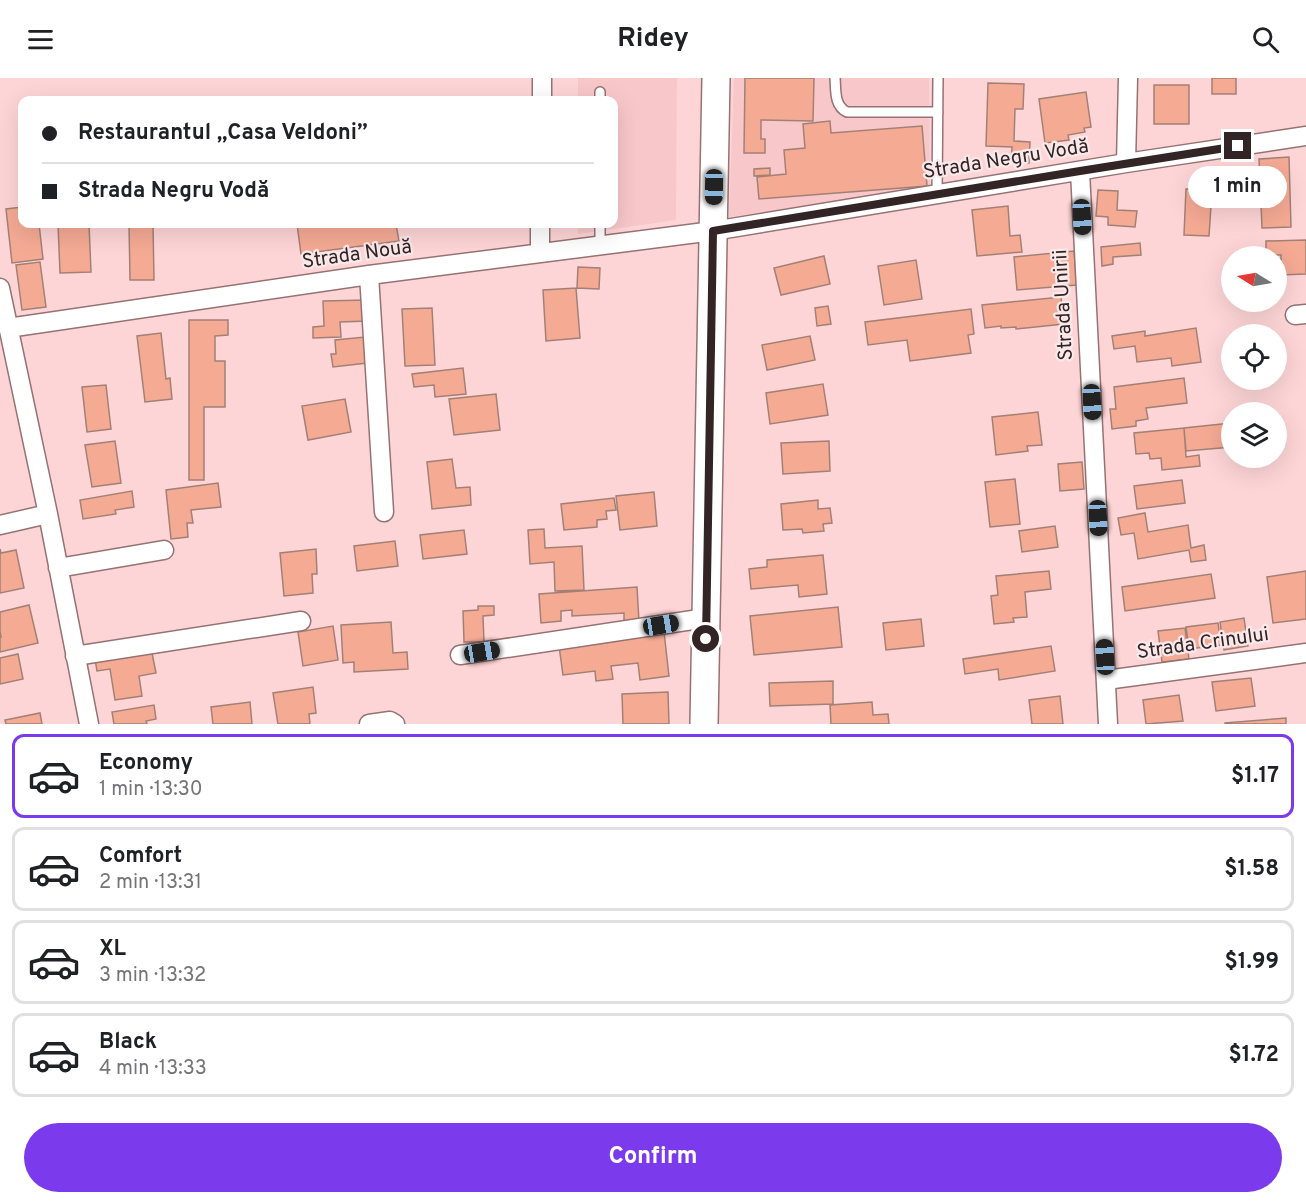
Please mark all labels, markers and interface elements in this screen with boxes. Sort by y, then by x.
text: Ridey [617,22,689,56]
icon: menu [24,23,57,56]
icon: search [1249,23,1282,56]
text: Restaurantul „Casa Veldoni” [78,120,368,147]
route end [1224,132,1251,159]
street label: Strada Negru Vodă [921,134,1091,186]
callout: 1 min [1188,167,1288,209]
car [705,169,723,205]
text: 1 min [1213,174,1262,200]
text: Strada Negru Vodă [78,178,269,205]
car [1072,199,1092,235]
street label: Strada Nouă [301,234,413,276]
north arrow [1221,246,1287,312]
map controls [1221,246,1287,468]
street label: Strada Unirii [1048,249,1080,361]
button: locate [1221,324,1287,390]
car [1082,384,1102,420]
button: layers [1221,402,1287,468]
car [1088,500,1108,536]
car [642,613,680,637]
street label: Strada Crinului [1135,622,1271,666]
route start [692,625,719,652]
car [1095,639,1115,675]
car [463,640,501,664]
icon: car [27,749,81,803]
text: Economy [99,750,193,777]
text: $1.17 [1231,763,1279,790]
text: 1 min · 13:30 [99,777,203,803]
icon: car [27,842,81,896]
text: Comfort [99,843,182,870]
text: $1.58 [1224,856,1279,883]
text: 2 min · 13:31 [99,870,202,896]
icon: car [27,935,81,989]
text: XL [99,936,126,963]
text: $1.99 [1224,949,1279,976]
text: 3 min · 13:32 [99,963,206,989]
icon: car [27,1028,81,1082]
text: Black [99,1029,157,1056]
text: $1.72 [1228,1042,1279,1069]
text: 4 min · 13:33 [99,1056,207,1082]
button: Confirm [24,1123,1282,1192]

